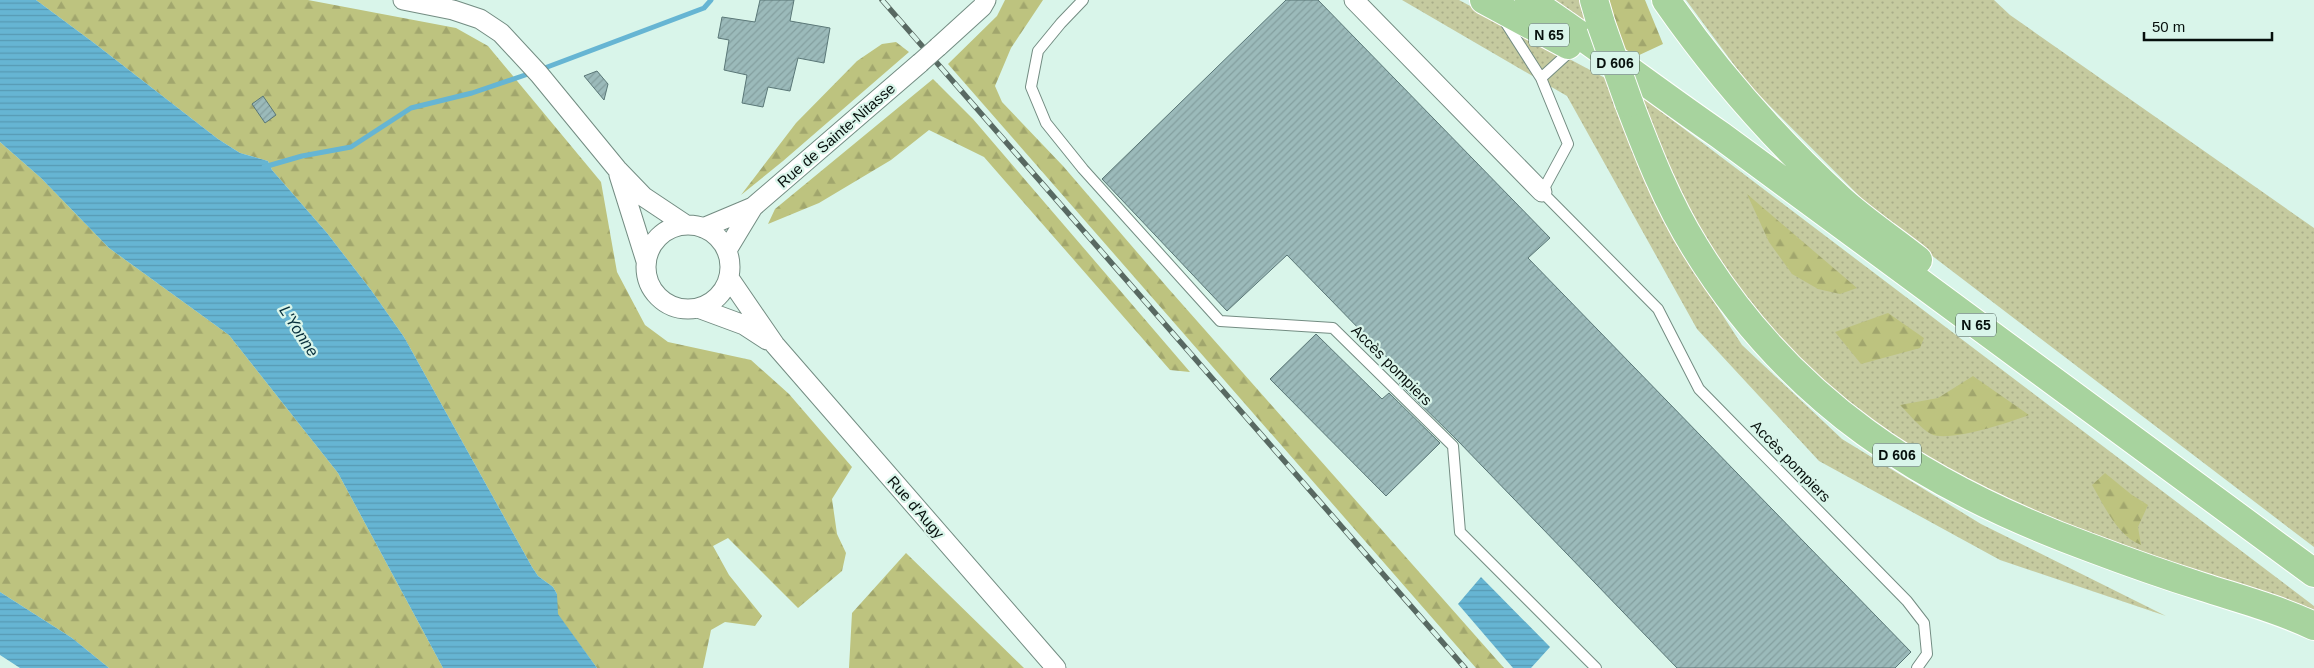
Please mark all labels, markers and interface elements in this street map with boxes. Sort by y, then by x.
scale bar [2144,10,2272,42]
text: 50 m [2152,18,2185,35]
road number: N 65 [1529,24,1569,46]
road number: D 606 [1591,52,1639,74]
street label: Rue de Sainte-Nitasse [774,79,898,191]
water label: L'Yonne [276,302,322,360]
road number: N 65 [1956,314,1996,336]
street label: Accès pompiers [1348,321,1436,409]
street label: Accès pompiers [1748,417,1834,505]
road number: D 606 [1873,444,1921,466]
street label: Rue d'Augy [884,472,948,542]

